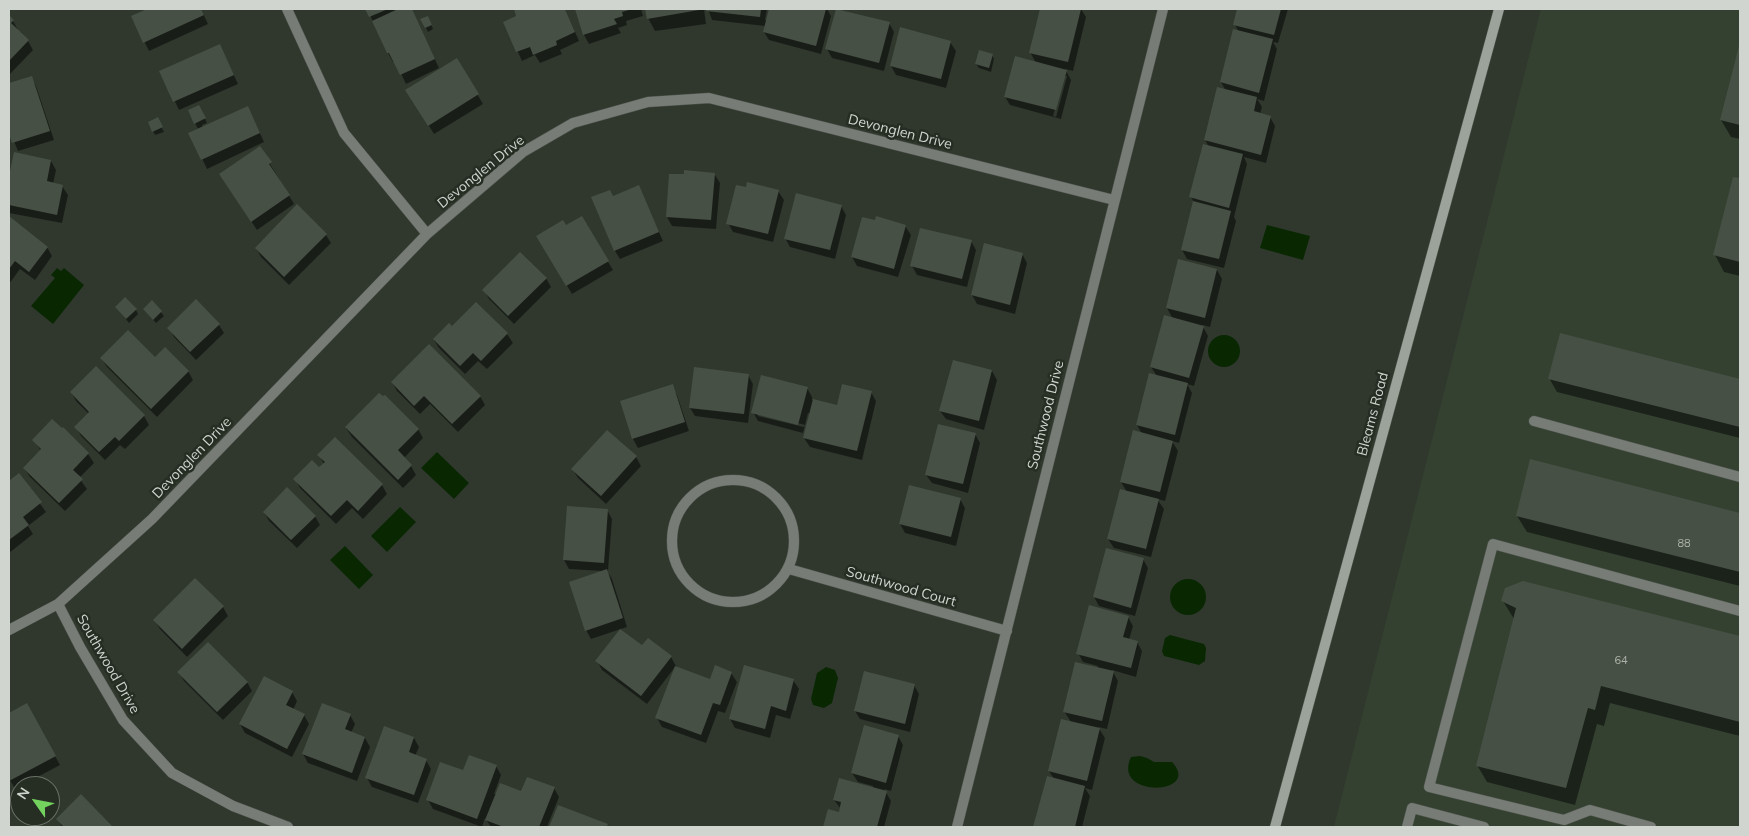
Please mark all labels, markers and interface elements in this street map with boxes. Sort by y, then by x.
street label: Devonglen Drive [846,111,954,153]
street label: Devonglen Drive [434,132,528,212]
street label: Southwood Drive [1024,359,1068,471]
street label: Bleams Road [1354,370,1392,458]
street label: Devonglen Drive [149,414,235,502]
house number: 88 [1677,537,1691,551]
street label: Southwood Court [844,563,958,611]
street label: Southwood Drive [73,611,143,717]
house number: 64 [1614,654,1628,668]
north arrow [10,776,60,826]
text: N [13,784,34,803]

